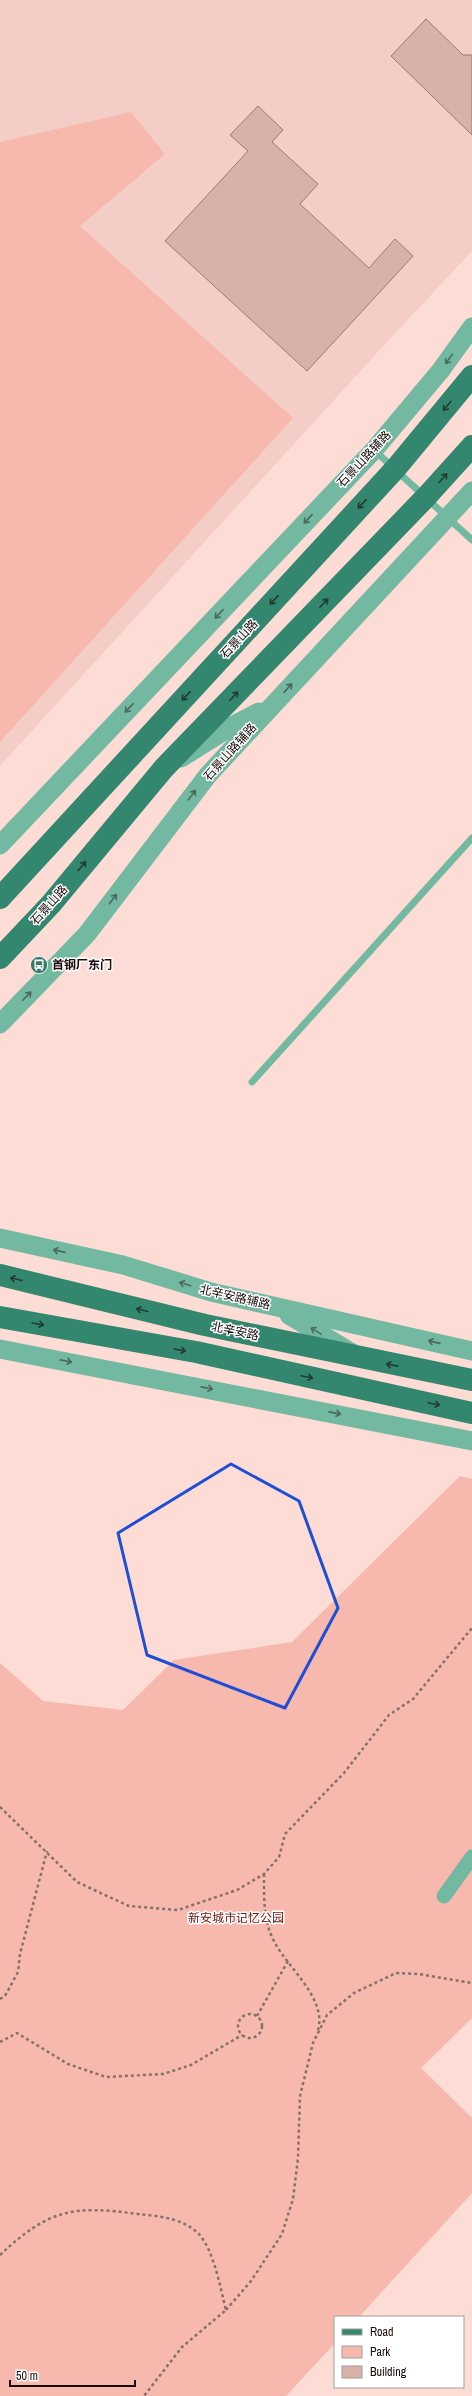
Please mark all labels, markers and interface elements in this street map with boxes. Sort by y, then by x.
one-way arrow [445,353,453,364]
one-way arrow [443,400,452,411]
street label: 石景山路辅路 [334,427,394,491]
one-way arrow [439,473,448,484]
one-way arrow [358,499,367,509]
one-way arrow [304,514,313,524]
one-way arrow [270,595,279,605]
one-way arrow [319,598,329,608]
one-way arrow [214,609,223,619]
street label: 石景山路 [217,616,261,662]
one-way arrow [283,683,293,693]
one-way arrow [182,690,191,701]
one-way arrow [229,691,239,701]
one-way arrow [124,703,134,713]
street label: 石景山路辅路 [200,720,260,784]
one-way arrow [188,790,196,801]
one-way arrow [78,861,87,871]
street label: 石景山路 [27,882,71,928]
one-way arrow [109,893,118,904]
bus stop icon: 首钢厂东门 [29,955,49,975]
place label: 首钢厂东门 [52,957,112,973]
one-way arrow [22,991,32,1001]
one-way arrow [53,1247,66,1254]
one-way arrow [10,1275,23,1282]
one-way arrow [178,1280,191,1287]
street label: 北辛安路辅路 [198,1281,272,1313]
one-way arrow [136,1305,149,1313]
street label: 北辛安路 [210,1318,260,1344]
one-way arrow [31,1320,44,1328]
one-way arrow [311,1327,322,1335]
one-way arrow [428,1338,441,1346]
one-way arrow [173,1346,186,1354]
one-way arrow [59,1358,72,1366]
one-way arrow [386,1360,399,1368]
one-way arrow [300,1373,313,1381]
one-way arrow [200,1384,213,1392]
one-way arrow [427,1401,440,1409]
one-way arrow [328,1410,341,1418]
park label: 新安城市记忆公园 [188,1910,284,1926]
legend [334,2316,464,2388]
text: Road [370,2324,394,2340]
text: Park [370,2344,390,2360]
scale bar [10,2362,135,2388]
text: Building [370,2364,407,2380]
text: 50 m [16,2368,38,2384]

